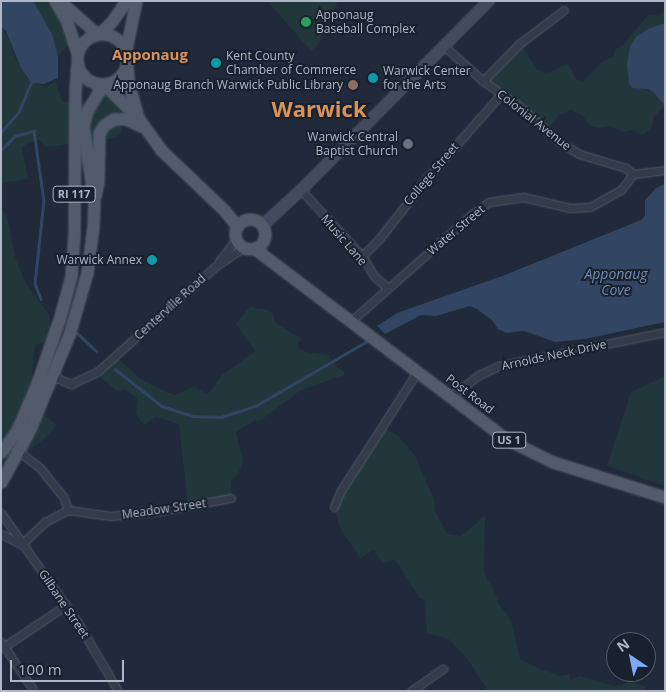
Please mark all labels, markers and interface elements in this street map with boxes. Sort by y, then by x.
place label: Apponaug Baseball Complex [316,8,415,36]
marker: Apponaug Baseball Complex [300,16,312,28]
district label: Apponaug [112,46,188,64]
place label: Kent County Chamber of Commerce [226,49,356,77]
marker: Kent County Chamber of Commerce [210,57,222,69]
place label: Warwick Center for the Arts [383,64,471,92]
marker: Warwick Center for the Arts [367,72,379,84]
place label: Apponaug Branch Warwick Public Library [113,78,343,92]
marker: Apponaug Branch Warwick Public Library [347,79,359,91]
street label: Colonial Avenue [494,87,574,153]
district label: Warwick [271,96,367,122]
place label: Warwick Central Baptist Church [307,130,398,158]
marker: Warwick Central Baptist Church [402,138,414,150]
street label: College Street [401,140,461,208]
road number: RI 117 [52,185,96,202]
street label: Water Street [424,202,488,258]
street label: Music Lane [318,212,370,268]
place label: Warwick Annex [57,253,142,267]
marker: Warwick Annex [146,254,158,266]
water label: Apponaug Cove [584,266,648,298]
street label: Centerville Road [131,271,209,343]
street label: Arnolds Neck Drive [500,337,608,373]
street label: Post Road [443,371,497,417]
road number: US 1 [492,432,526,448]
street label: Meadow Street [121,496,207,522]
street label: Gilbane Street [36,567,92,641]
north arrow [606,632,656,682]
text: N [613,634,633,656]
scale bar [12,650,126,682]
text: 100 m [18,659,62,679]

